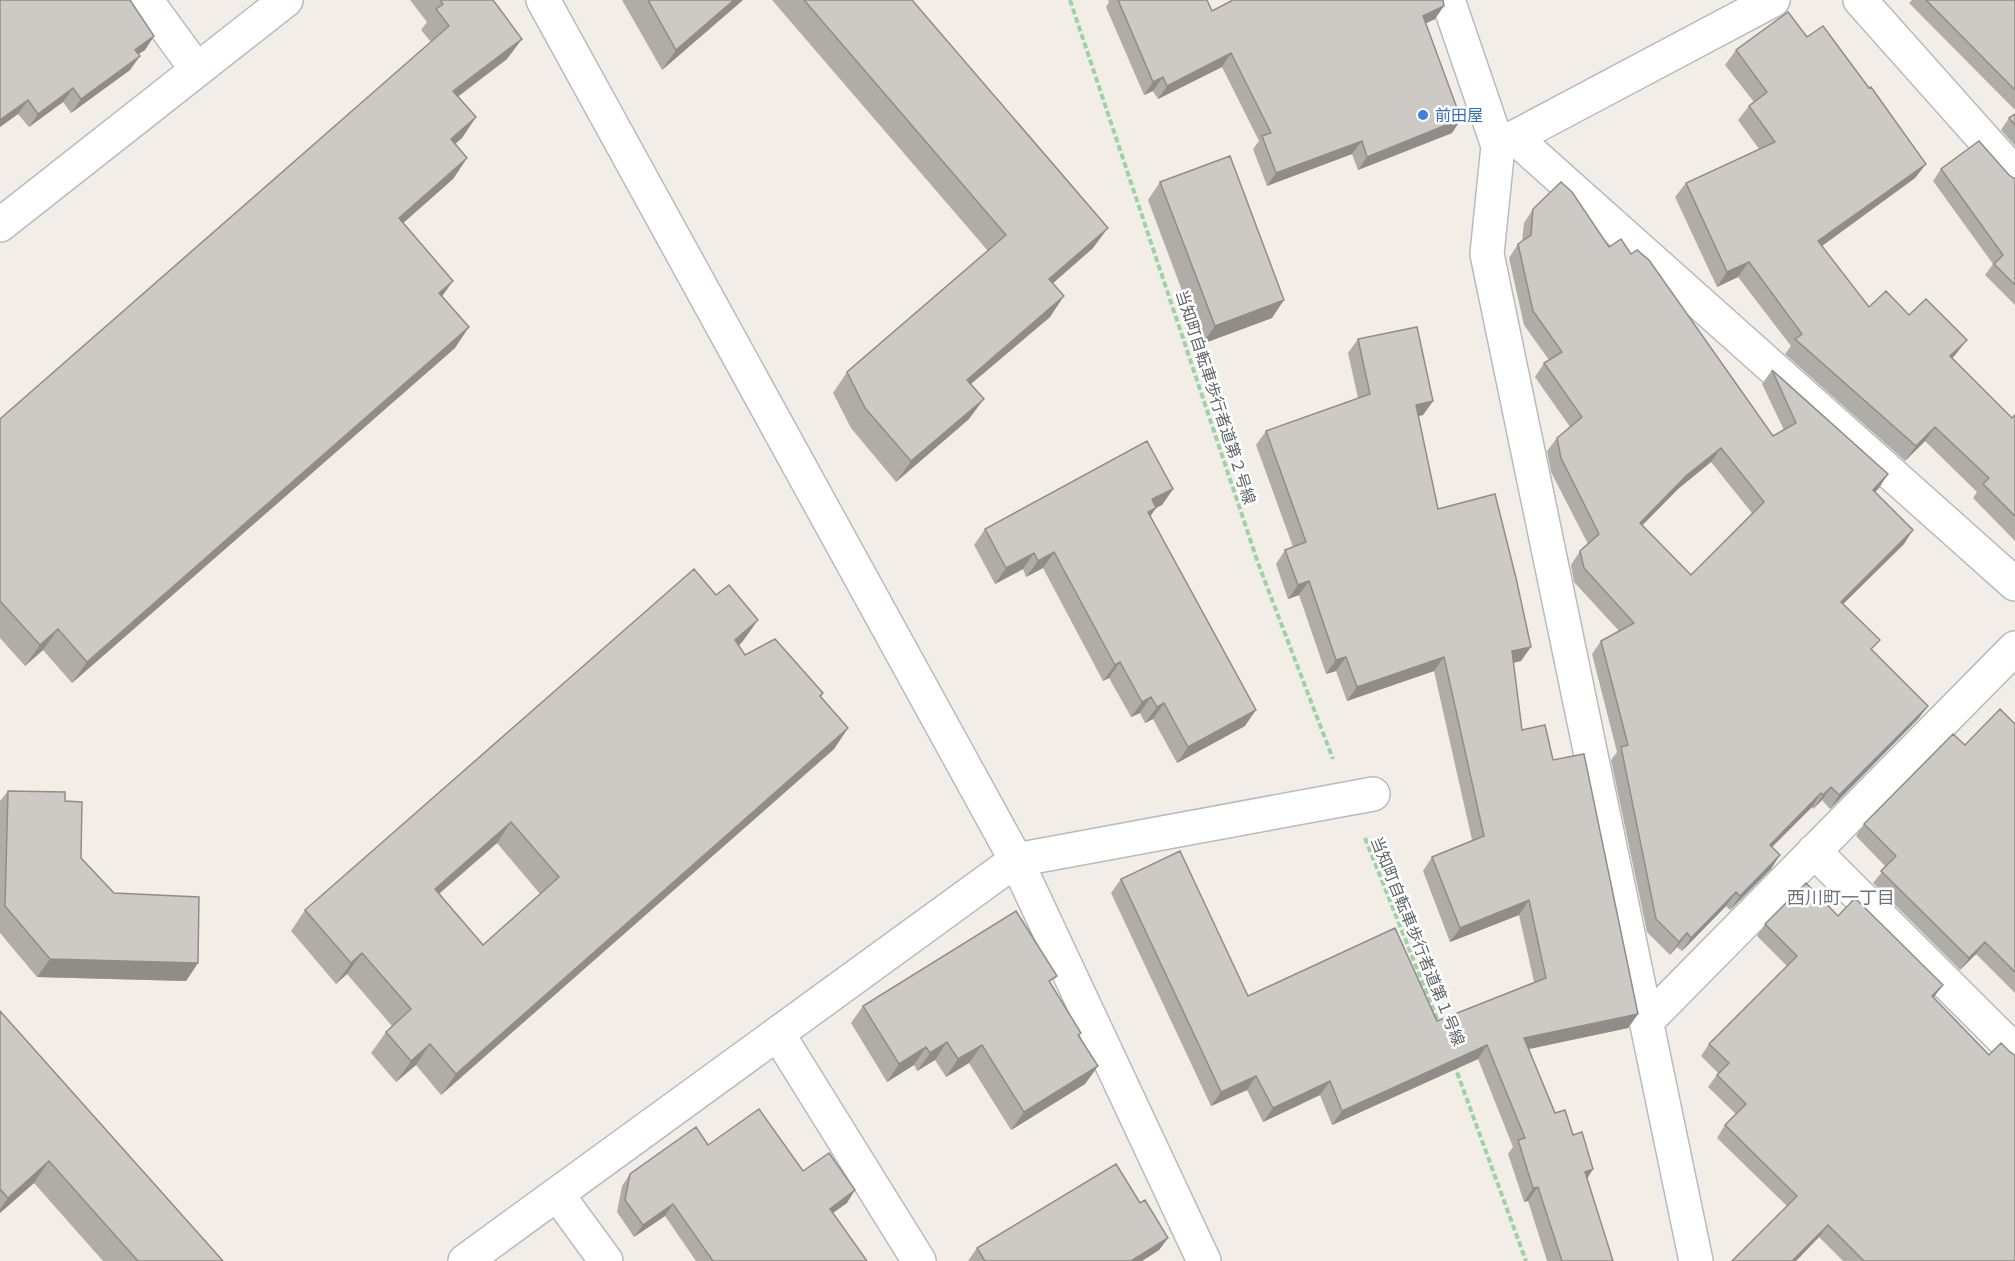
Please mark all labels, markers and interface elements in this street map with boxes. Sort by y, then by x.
place label: 前田屋 [1435,105,1483,125]
marker: 前田屋 [1416,108,1430,122]
street label: 当知町自転車歩行者道第２号線 [1172,287,1260,507]
street label: 当知町自転車歩行者道第１号線 [1367,833,1469,1049]
district label: 西川町一丁目 [1787,887,1895,908]

